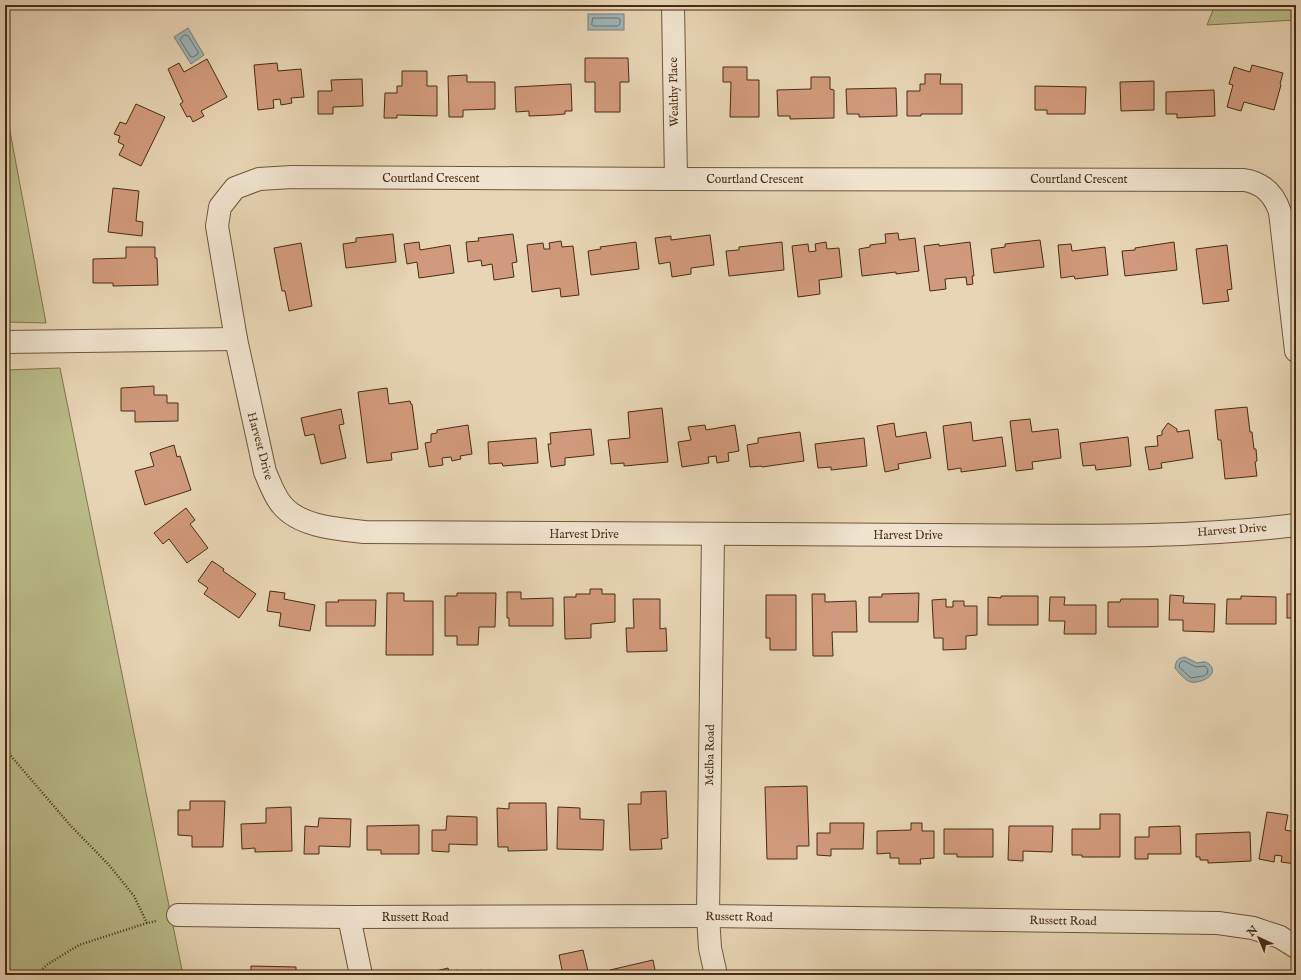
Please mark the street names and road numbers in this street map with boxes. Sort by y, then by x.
street label: Wealthy Place [666,56,682,127]
street label: Courtland Crescent [382,171,480,186]
street label: Courtland Crescent [706,172,804,187]
street label: Courtland Crescent [1030,172,1128,187]
street label: Harvest Drive [244,410,276,482]
street label: Harvest Drive [1197,520,1268,540]
street label: Harvest Drive [549,527,619,542]
street label: Harvest Drive [873,528,943,543]
street label: Melba Road [702,724,718,786]
street label: Russett Road [705,909,773,925]
street label: Russett Road [381,910,449,925]
street label: Russett Road [1029,913,1097,929]

